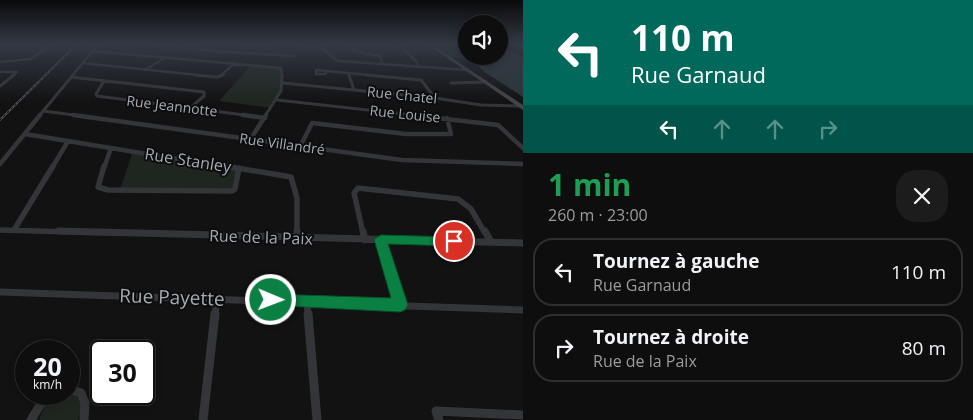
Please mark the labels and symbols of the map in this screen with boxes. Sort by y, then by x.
street label: Rue Chatel [366,81,438,108]
street label: Rue Jeannotte [125,90,219,121]
street label: Rue Louise [369,100,442,127]
street label: Rue Villandré [238,128,326,159]
street label: Rue Stanley [143,142,234,178]
pin [433,220,475,262]
street label: Rue de la Paix [209,224,314,250]
position arrow [244,273,296,325]
street label: Rue Payette [119,282,225,312]
speed limit sign: 30 [90,340,155,405]

